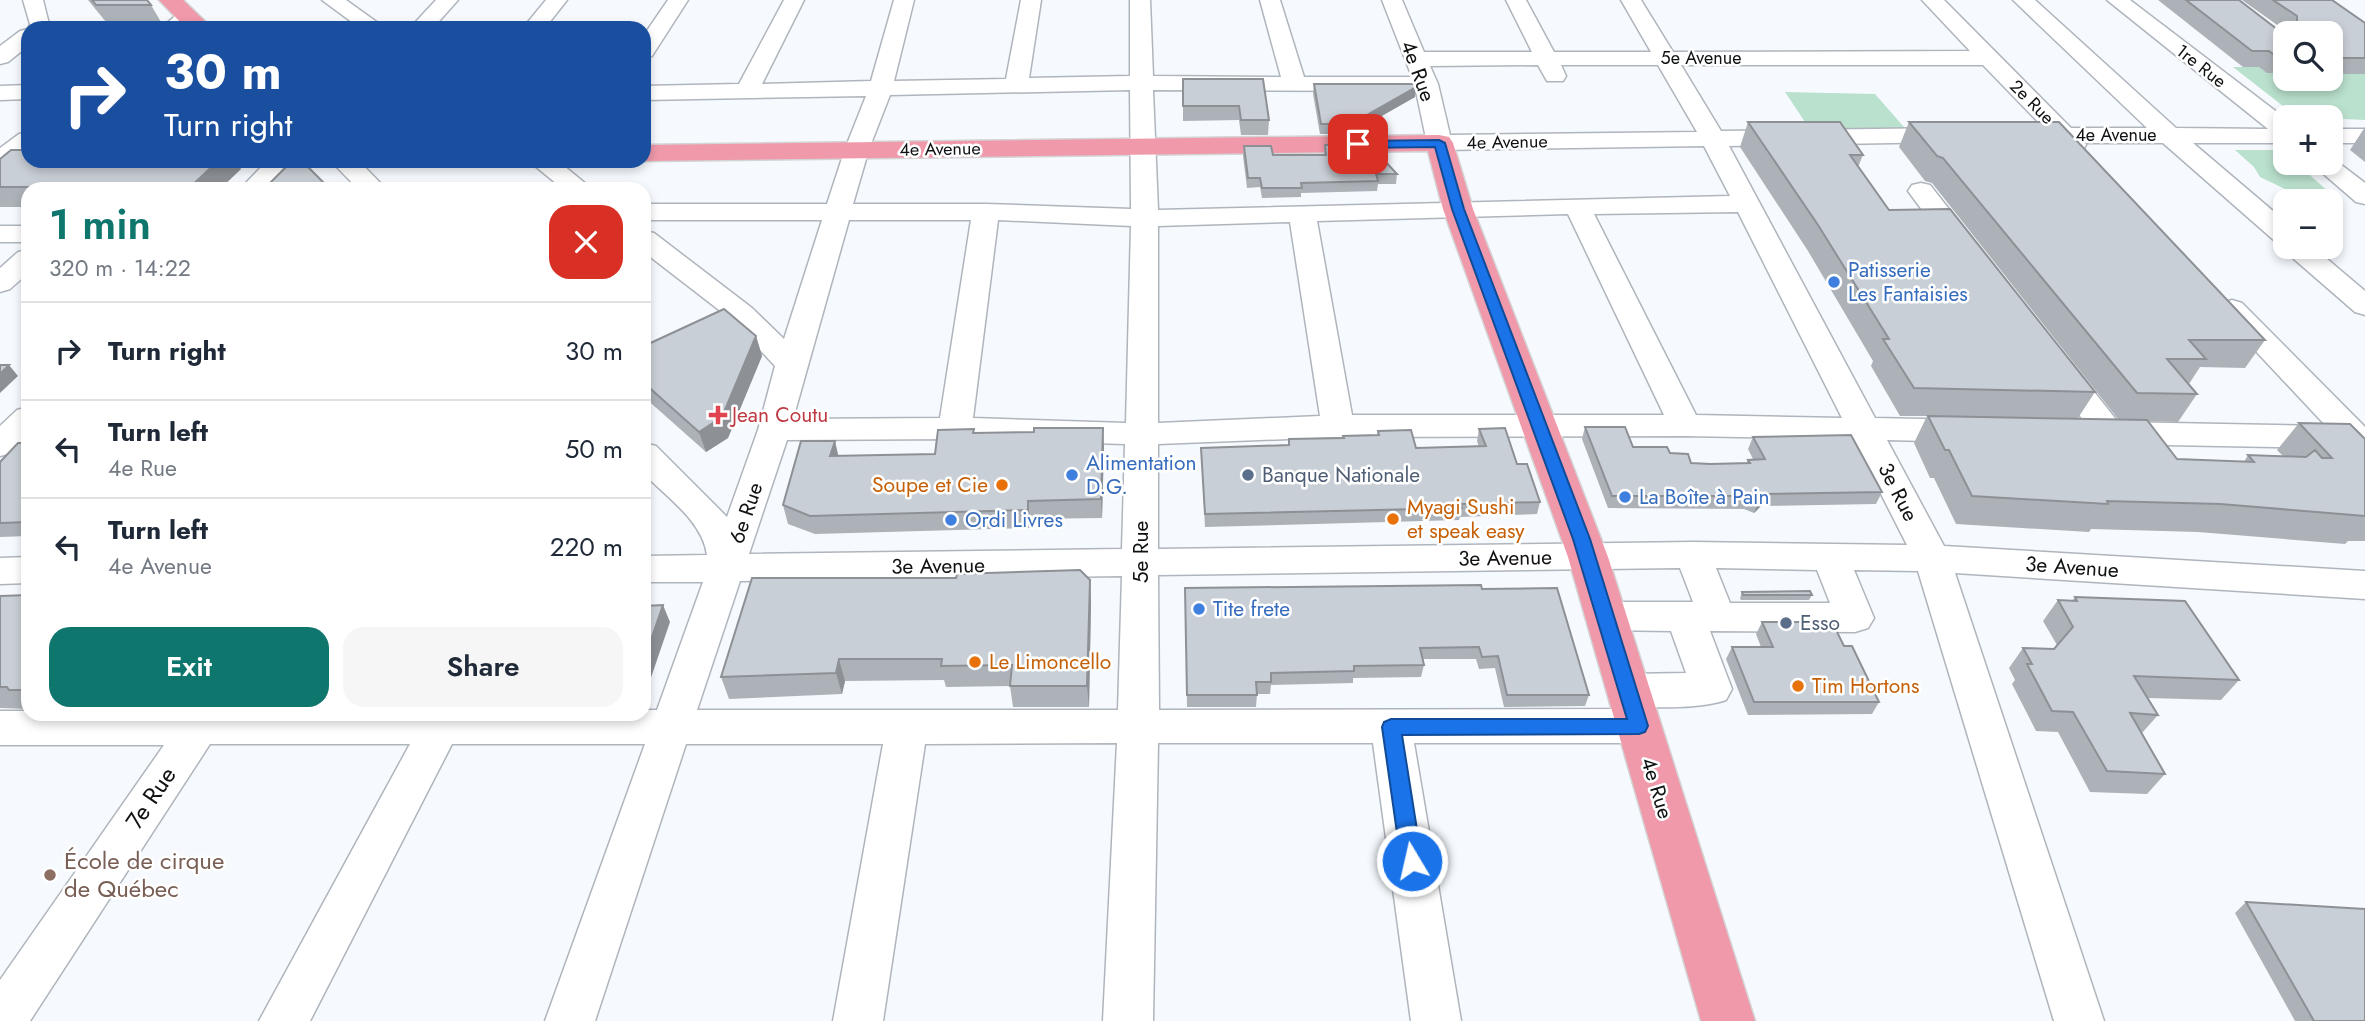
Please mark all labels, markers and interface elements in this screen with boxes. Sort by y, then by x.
map controls [2273,21,2343,259]
button: search [2273,21,2343,91]
street label: 4e Rue [1393,36,1443,106]
text: 30 m [164,37,282,107]
street label: 1re Rue [2170,38,2232,94]
street label: 5e Avenue [1661,45,1741,71]
icon: right [49,49,140,140]
street label: 2e Rue [2004,74,2060,130]
text: Turn right [164,102,293,148]
button: + [2273,105,2343,175]
pin [1328,114,1388,174]
street label: 4e Avenue [2075,122,2157,148]
icon: arrive [1339,125,1377,163]
street label: 4e Avenue [1466,128,1548,156]
street label: 4e Avenue [899,135,981,163]
button: − [2273,189,2343,259]
text: 1 min [49,194,151,255]
button: close [549,205,623,279]
text: 320 m · 14:22 [49,251,191,285]
place label: Patisserie Les Fantaisies [1848,255,1968,309]
marker: Patisserie Les Fantaisies [1826,274,1842,290]
icon: right [49,332,87,370]
text: Turn right [108,332,226,370]
text: 30 m [565,332,623,370]
place label: Jean Coutu [729,400,828,430]
marker: Jean Coutu [710,407,726,423]
text: Turn left [108,413,208,451]
icon: left [49,430,87,468]
text: 50 m [565,430,623,468]
place label: Alimentation D.G. [1086,448,1197,502]
text: 4e Rue [108,451,177,485]
street label: 3e Rue [1871,457,1926,527]
place label: Banque Nationale [1262,460,1420,490]
marker: Alimentation D.G. [1064,467,1080,483]
marker: Banque Nationale [1240,467,1256,483]
place label: Soupe et Cie [872,470,988,500]
marker: Soupe et Cie [994,477,1010,493]
street label: 6e Rue [722,478,770,548]
place label: La Boîte à Pain [1639,482,1770,512]
marker: La Boîte à Pain [1617,489,1633,505]
place label: Myagi Sushi et speak easy [1407,492,1525,546]
place label: Ordi Livres [965,505,1063,535]
text: Turn left [108,511,208,549]
marker: Myagi Sushi et speak easy [1385,511,1401,527]
marker: Ordi Livres [943,512,959,528]
street label: 5e Rue [1126,521,1156,583]
icon: left [49,528,87,566]
text: 220 m [550,528,623,566]
street label: 3e Avenue [1458,542,1552,574]
text: 4e Avenue [108,549,212,583]
street label: 3e Avenue [2024,549,2120,585]
street label: 3e Avenue [891,550,985,582]
place label: Tite frete [1213,594,1290,624]
marker: Tite frete [1191,601,1207,617]
place label: Esso [1800,608,1840,638]
marker: Esso [1778,615,1794,631]
button: Exit [49,627,329,707]
button: Share [343,627,623,707]
place label: Le Limoncello [989,647,1111,677]
marker: Le Limoncello [967,654,983,670]
place label: Tim Hortons [1812,671,1920,701]
marker: Tim Hortons [1790,678,1806,694]
street label: 4e Rue [1633,754,1681,823]
street label: 7e Rue [117,759,184,836]
position arrow [1375,824,1449,898]
place label: École de cirque de Québec [64,843,224,906]
marker: École de cirque de Québec [42,867,58,883]

